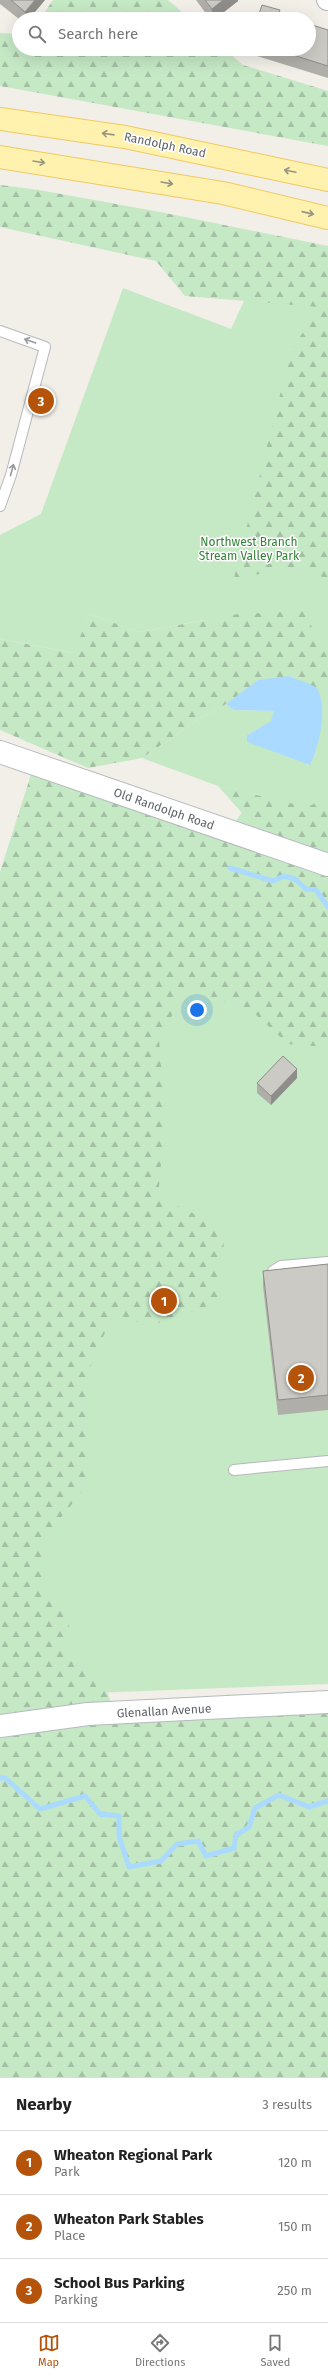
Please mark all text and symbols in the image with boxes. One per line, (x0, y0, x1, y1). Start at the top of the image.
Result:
search box (12, 12, 316, 56)
icon: search (26, 23, 48, 45)
text: Search here (58, 25, 138, 43)
street label: Randolph Road (123, 129, 207, 161)
one-way arrow (102, 130, 115, 138)
one-way arrow (32, 158, 45, 166)
one-way arrow (284, 167, 297, 175)
one-way arrow (160, 180, 173, 188)
one-way arrow (301, 210, 314, 218)
one-way arrow (23, 337, 36, 344)
pin: 3 (28, 386, 54, 416)
one-way arrow (9, 463, 17, 476)
park label: Northwest Branch Stream Valley Park (199, 535, 300, 563)
street label: Old Randolph Road (112, 785, 216, 833)
your location (187, 1000, 207, 1020)
pin: 1 (151, 1286, 177, 1316)
pin: 2 (288, 1363, 314, 1393)
street label: Glenallan Avenue (116, 1702, 212, 1720)
text: Nearby (16, 2094, 71, 2115)
text: 3 results (262, 2097, 312, 2112)
text: Wheaton Regional Park (54, 2146, 212, 2164)
text: 1 (26, 2155, 32, 2170)
text: 120 m (278, 2155, 312, 2170)
text: Park (54, 2164, 80, 2179)
text: Wheaton Park Stables (54, 2210, 204, 2228)
text: 2 (26, 2219, 32, 2234)
text: 150 m (278, 2219, 312, 2234)
text: Place (54, 2228, 85, 2243)
text: School Bus Parking (54, 2274, 184, 2292)
text: 3 (26, 2283, 32, 2298)
text: 250 m (277, 2283, 312, 2298)
text: Parking (54, 2292, 98, 2307)
tab: Map (38, 2332, 60, 2369)
tab: Directions (135, 2332, 185, 2369)
tab: Saved (261, 2332, 290, 2369)

